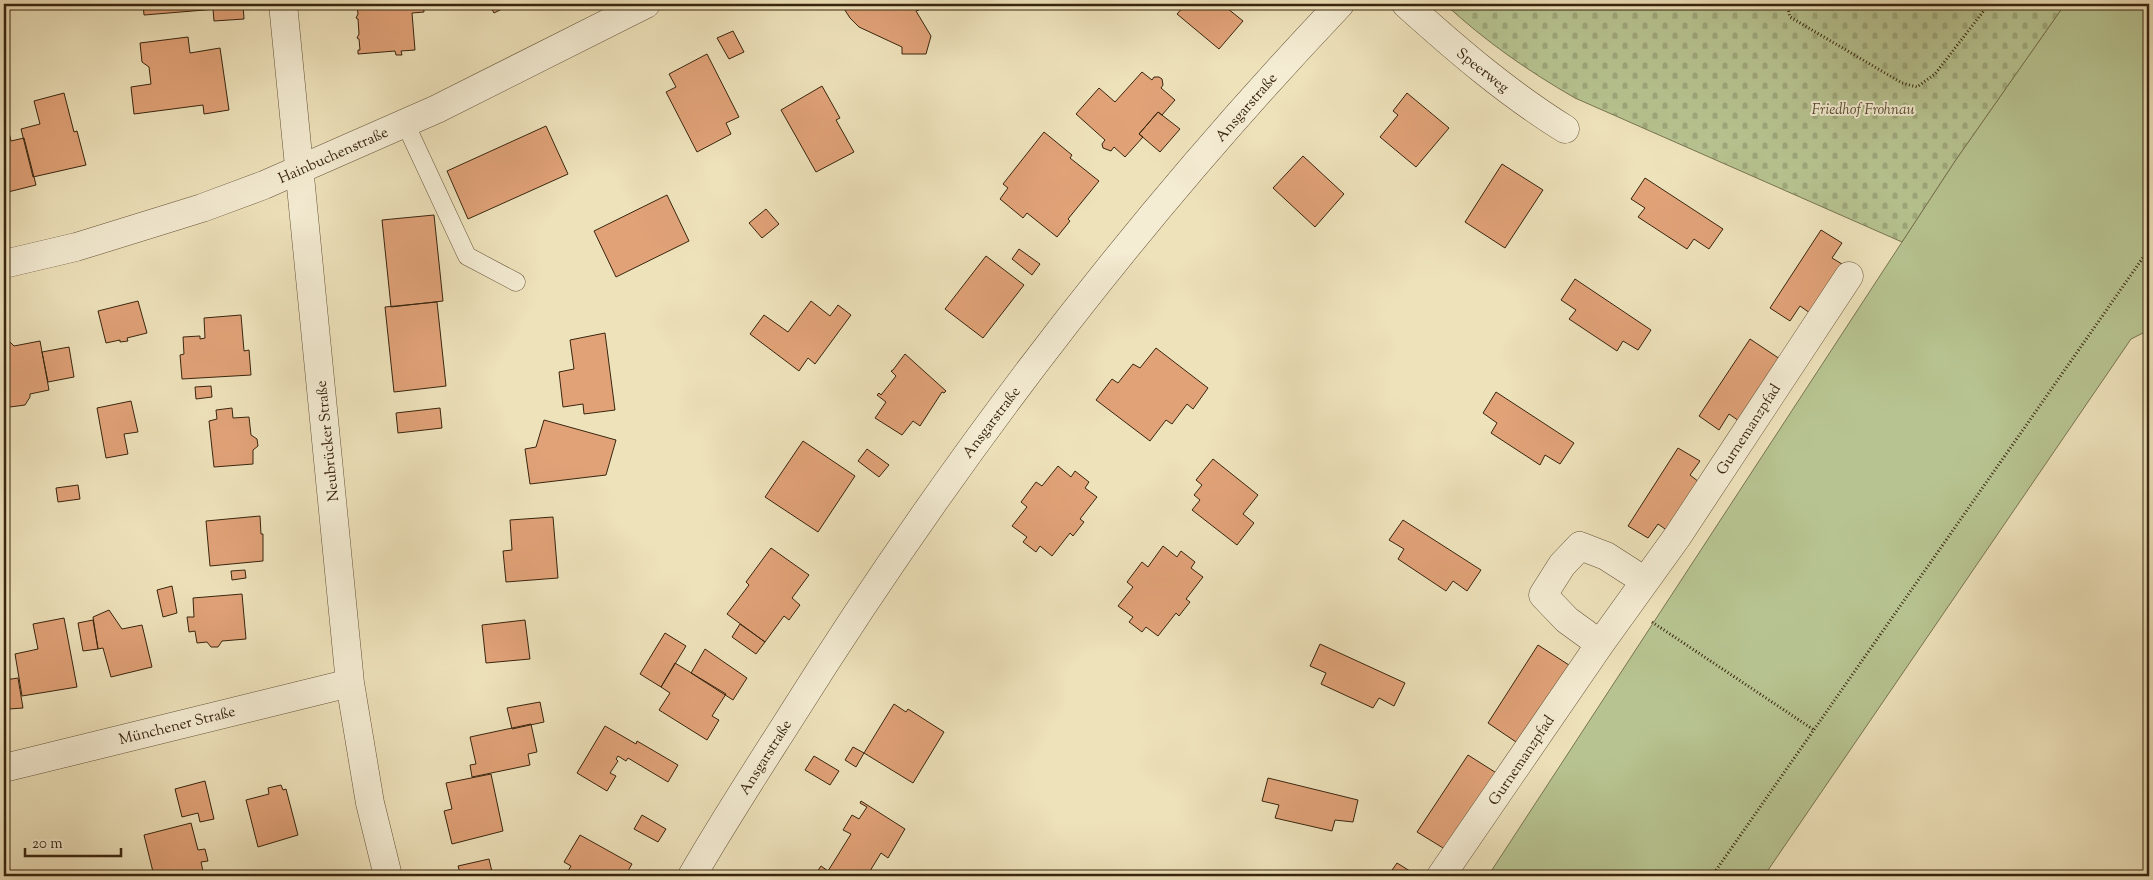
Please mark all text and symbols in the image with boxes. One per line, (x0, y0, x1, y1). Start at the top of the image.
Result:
street label: Speerweg (1451, 44, 1513, 99)
street label: Ansgarstraße (1211, 69, 1283, 147)
park label: Friedhof Frohnau (1811, 100, 1915, 121)
street label: Hainbuchenstraße (275, 123, 392, 190)
street label: Neubrücker Straße (312, 379, 345, 502)
street label: Gurnemanzpfad (1712, 380, 1787, 479)
street label: Ansgarstraße (958, 383, 1026, 463)
street label: Münchener Straße (117, 702, 238, 751)
street label: Gurnemanzpfad (1484, 711, 1561, 810)
street label: Ansgarstraße (735, 716, 798, 799)
scale bar (25, 825, 121, 857)
text: 20 m (32, 834, 63, 855)

